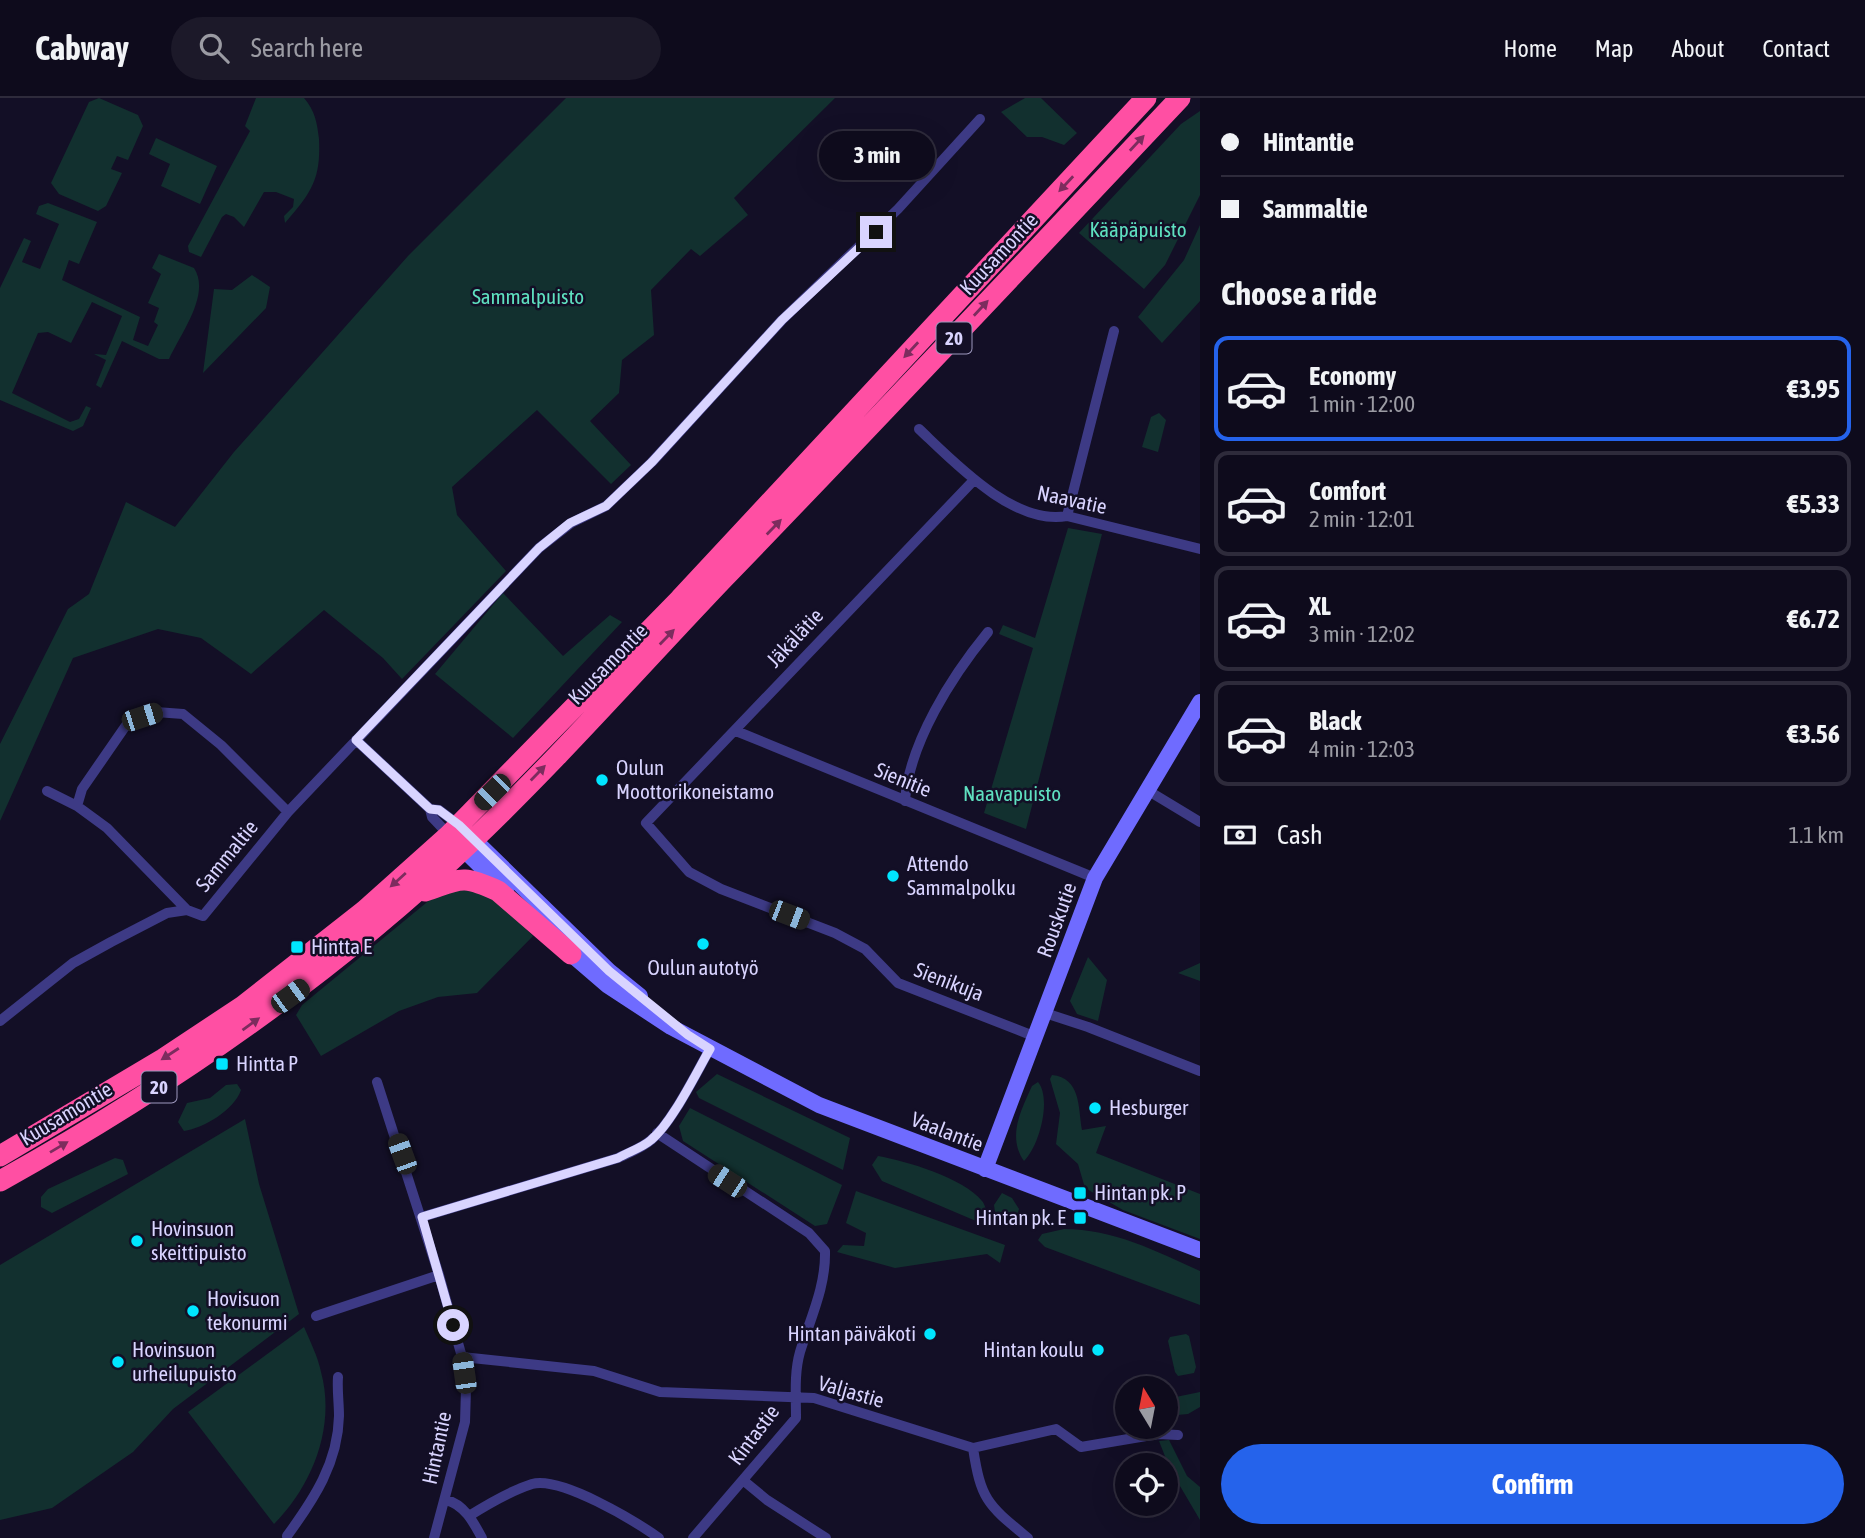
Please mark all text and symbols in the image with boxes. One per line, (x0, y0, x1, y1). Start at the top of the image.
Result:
search box (171, 17, 661, 80)
text: Cabway (35, 29, 129, 67)
icon: search (195, 29, 233, 67)
text: Search here (251, 33, 363, 63)
text: Home (1503, 35, 1557, 62)
text: Map (1595, 35, 1633, 62)
text: About (1671, 35, 1724, 62)
text: Contact (1762, 35, 1830, 62)
text: Hintantie (1263, 127, 1354, 157)
callout: 3 min (818, 130, 934, 180)
one-way arrow (1129, 135, 1145, 152)
text: 3 min (854, 142, 900, 168)
one-way arrow (1058, 175, 1074, 193)
text: Sammaltie (1263, 194, 1368, 224)
street label: Kuusamontie (954, 207, 1042, 299)
route end (860, 216, 892, 248)
park label: Kääpäpuisto (1089, 217, 1187, 241)
text: Choose a ride (1221, 275, 1377, 312)
park label: Sammalpuisto (472, 284, 584, 308)
one-way arrow (973, 299, 989, 317)
road number: 20 (936, 322, 972, 354)
one-way arrow (903, 341, 919, 359)
icon: car (1225, 357, 1288, 420)
text: Economy (1309, 361, 1396, 391)
text: €3.95 (1787, 374, 1840, 404)
text: 1 min · 12:00 (1309, 391, 1415, 417)
icon: car (1225, 472, 1288, 535)
text: Comfort (1309, 476, 1386, 506)
street label: Naavatie (1035, 480, 1109, 518)
text: €5.33 (1787, 489, 1840, 519)
text: 2 min · 12:01 (1309, 506, 1415, 532)
one-way arrow (766, 519, 782, 536)
icon: car (1225, 587, 1288, 650)
text: XL (1309, 591, 1331, 621)
street label: Jäkälätie (761, 603, 827, 672)
text: €6.72 (1787, 604, 1840, 634)
street label: Kuusamontie (563, 618, 652, 709)
text: 3 min · 12:02 (1309, 621, 1415, 647)
one-way arrow (659, 629, 676, 646)
car (119, 701, 166, 733)
icon: car (1225, 702, 1288, 765)
text: Black (1309, 706, 1361, 736)
text: €3.56 (1787, 719, 1840, 749)
text: 4 min · 12:03 (1309, 736, 1415, 762)
place label: Oulun Moottorikoneistamo (616, 755, 774, 803)
street label: Sienitie (872, 757, 935, 801)
one-way arrow (529, 764, 546, 781)
car (470, 770, 515, 814)
marker: Oulun Moottorikoneistamo (594, 772, 610, 788)
park label: Naavapuisto (963, 781, 1061, 805)
street label: Sammaltie (190, 815, 262, 896)
icon: cash (1221, 816, 1259, 854)
text: Cash (1277, 820, 1323, 850)
text: 1.1 km (1788, 822, 1844, 848)
place label: Attendo Sammalpolku (907, 851, 1016, 899)
marker: Attendo Sammalpolku (885, 868, 901, 884)
one-way arrow (390, 872, 407, 888)
street label: Rouskutie (1031, 879, 1081, 960)
car (766, 898, 813, 932)
place label: Hintta E (311, 934, 372, 958)
marker: Oulun autotyö (695, 936, 711, 952)
marker: Hintta E (289, 939, 305, 955)
place label: Oulun autotyö (647, 955, 759, 979)
street label: Sienikuja (911, 957, 987, 1005)
car (267, 975, 314, 1017)
one-way arrow (242, 1017, 260, 1031)
one-way arrow (161, 1047, 180, 1060)
place label: Hintta P (236, 1051, 298, 1075)
marker: Hintta P (214, 1056, 230, 1072)
road number: 20 (142, 1071, 176, 1102)
street label: Kuusamontie (15, 1076, 116, 1150)
place label: Hesburger (1109, 1095, 1189, 1119)
marker: Hesburger (1087, 1100, 1103, 1116)
street label: Vaalantie (908, 1106, 987, 1156)
car (385, 1131, 420, 1177)
one-way arrow (50, 1141, 69, 1153)
car (704, 1161, 751, 1201)
place label: Hintan pk. P (1094, 1180, 1186, 1204)
marker: Hintan pk. P (1072, 1185, 1088, 1201)
place label: Hintan pk. E (975, 1205, 1066, 1229)
marker: Hintan pk. E (1072, 1210, 1088, 1226)
place label: Hovinsuon skeittipuisto (151, 1216, 247, 1264)
marker: Hovinsuon skeittipuisto (129, 1233, 145, 1249)
place label: Hovisuon tekonurmi (207, 1286, 288, 1334)
marker: Hovisuon tekonurmi (185, 1303, 201, 1319)
route start (437, 1309, 469, 1341)
place label: Hintan päiväkoti (788, 1321, 916, 1345)
marker: Hintan päiväkoti (922, 1326, 938, 1342)
place label: Hovinsuon urheilupuisto (132, 1337, 237, 1385)
place label: Hintan koulu (983, 1337, 1084, 1361)
marker: Hintan koulu (1090, 1342, 1106, 1358)
car (451, 1351, 478, 1395)
marker: Hovinsuon urheilupuisto (110, 1354, 126, 1370)
street label: Valjastie (816, 1370, 887, 1412)
north arrow (1115, 1376, 1178, 1438)
map controls (1115, 1376, 1178, 1516)
street label: Kintastie (723, 1400, 784, 1469)
street label: Hintantie (417, 1409, 455, 1486)
button: Confirm (1221, 1444, 1844, 1524)
button: locate (1115, 1453, 1178, 1516)

